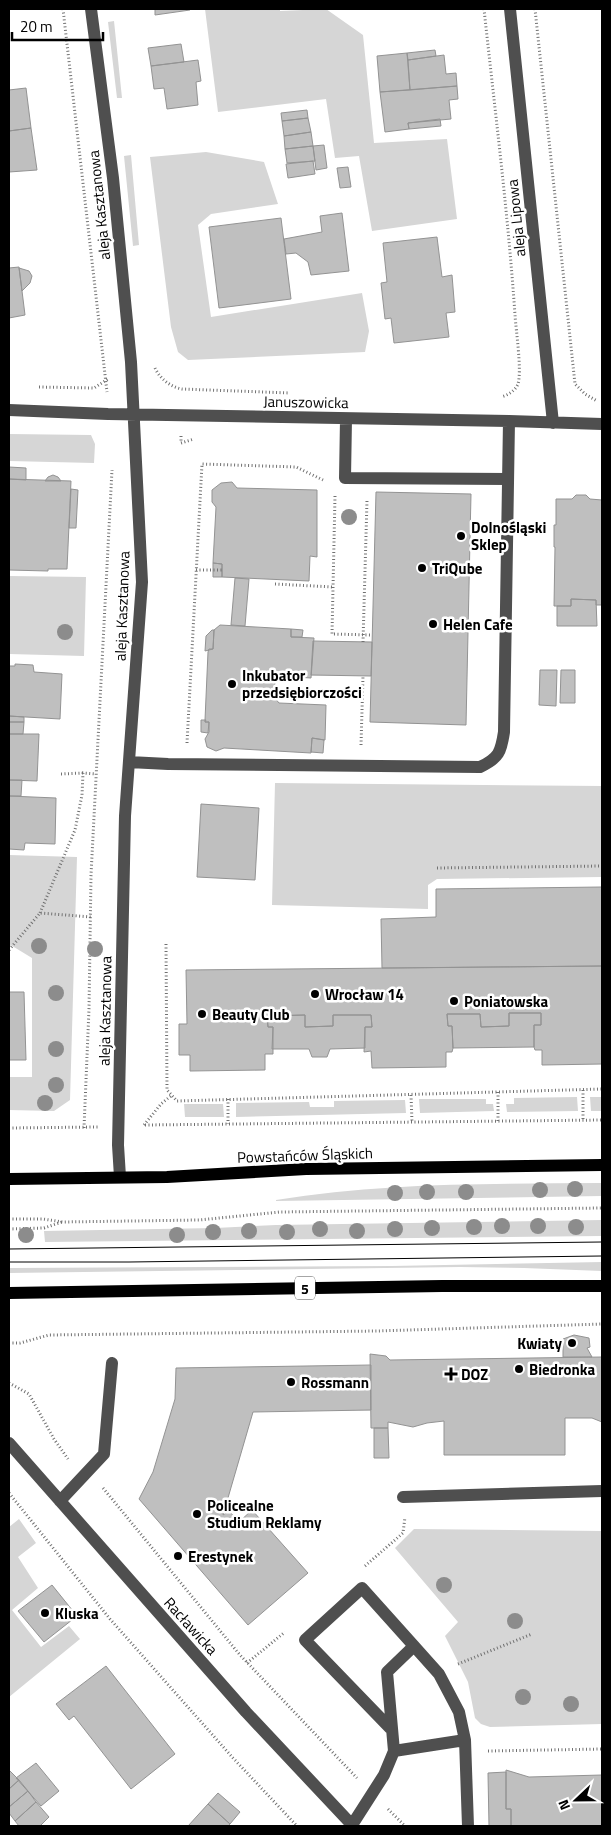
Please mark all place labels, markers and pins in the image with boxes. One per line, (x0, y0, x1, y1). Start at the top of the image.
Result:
place label: Dolnośląski Sklep (471, 516, 546, 556)
marker: Dolnośląski Sklep (455, 530, 467, 542)
place label: TriQube (432, 557, 483, 580)
marker: TriQube (416, 562, 428, 574)
place label: Helen Cafe (443, 613, 513, 636)
marker: Helen Cafe (427, 618, 439, 630)
place label: Inkubator przedsiębiorczości (242, 664, 362, 704)
marker: Inkubator przedsiębiorczości (226, 678, 238, 690)
place label: Wrocław 14 (325, 983, 404, 1006)
marker: Wrocław 14 (309, 988, 321, 1000)
place label: Poniatowska (464, 990, 548, 1013)
marker: Poniatowska (448, 995, 460, 1007)
place label: Beauty Club (212, 1003, 290, 1026)
marker: Beauty Club (196, 1008, 208, 1020)
place label: Kwiaty (517, 1332, 562, 1355)
marker: Kwiaty (566, 1337, 578, 1349)
place label: Biedronka (529, 1358, 595, 1381)
place label: DOZ (461, 1363, 488, 1386)
marker: Biedronka (513, 1363, 525, 1375)
marker: DOZ (445, 1368, 457, 1380)
place label: Rossmann (301, 1371, 369, 1394)
marker: Rossmann (285, 1376, 297, 1388)
place label: Policealne Studium Reklamy (207, 1494, 322, 1534)
marker: Policealne Studium Reklamy (191, 1508, 203, 1520)
place label: Erestynek (188, 1545, 254, 1568)
marker: Erestynek (172, 1550, 184, 1562)
place label: Kluska (55, 1602, 99, 1625)
marker: Kluska (39, 1607, 51, 1619)

